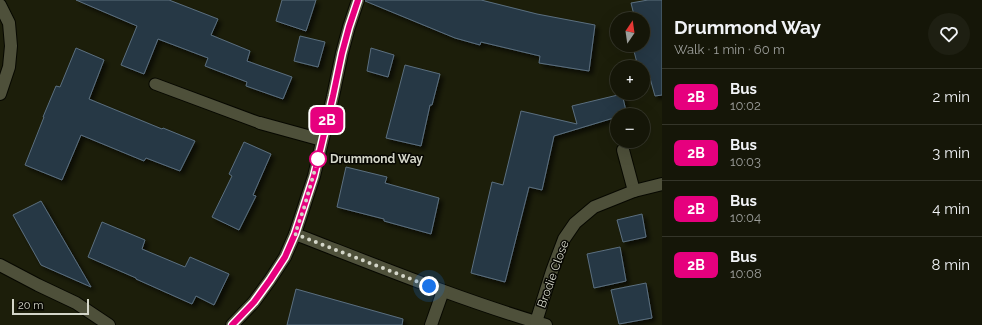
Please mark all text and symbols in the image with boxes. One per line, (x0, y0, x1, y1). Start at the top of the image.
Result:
north arrow (610, 12, 650, 52)
map controls (610, 12, 650, 148)
button: heart (928, 13, 970, 55)
text: Drummond Way (674, 16, 821, 38)
text: Walk · 1 min · 60 m (674, 42, 785, 57)
button: + (610, 60, 650, 100)
text: Bus (730, 80, 757, 98)
text: 2 min (933, 88, 970, 106)
text: 2B (687, 89, 705, 105)
text: 10:02 (730, 98, 761, 113)
line badge: 2B (309, 107, 345, 133)
button: − (610, 108, 650, 148)
text: 2B (318, 112, 336, 128)
text: Bus (730, 136, 757, 154)
text: 3 min (932, 144, 970, 162)
text: 2B (687, 145, 705, 161)
marker: Drummond Way (309, 150, 327, 168)
place label: Drummond Way (330, 152, 423, 166)
text: 10:03 (730, 154, 761, 169)
text: Bus (730, 192, 757, 210)
text: 4 min (932, 200, 970, 218)
text: 2B (687, 201, 705, 217)
text: 10:04 (730, 210, 761, 225)
street label: Brodie Close (534, 238, 572, 310)
text: Bus (730, 248, 757, 266)
text: 8 min (931, 256, 970, 274)
text: 2B (687, 257, 705, 273)
text: 10:08 (730, 266, 762, 281)
your location (419, 276, 439, 296)
scale bar (12, 297, 89, 316)
text: 20 m (18, 299, 43, 312)

